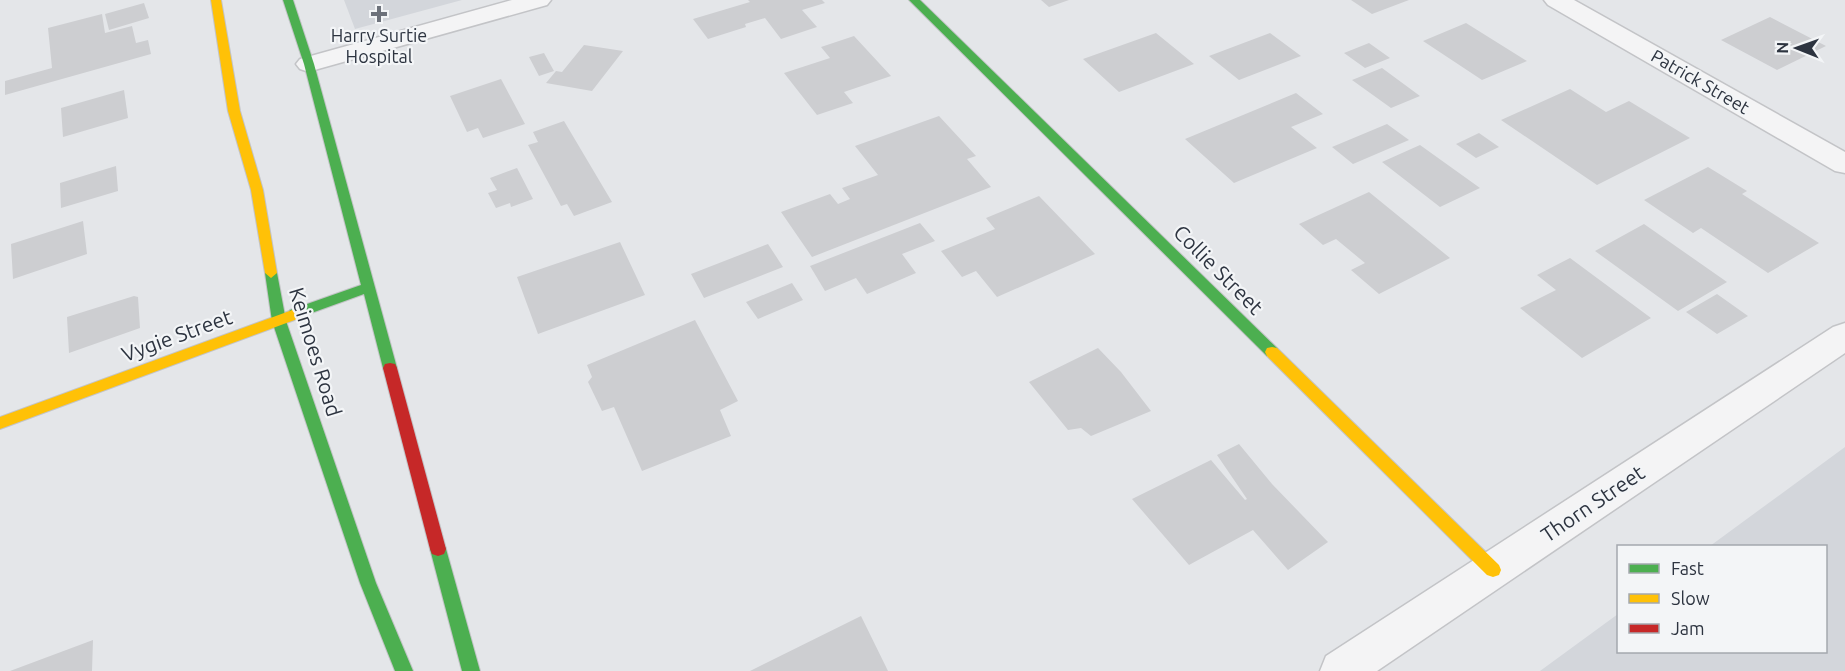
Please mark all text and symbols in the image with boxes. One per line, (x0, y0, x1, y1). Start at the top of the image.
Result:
marker: Harry Surtie Hospital (370, 5, 388, 23)
north arrow (1767, 18, 1827, 78)
place label: Harry Surtie Hospital (331, 25, 427, 66)
text: N (1773, 42, 1791, 54)
street label: Patrick Street (1648, 45, 1753, 117)
street label: Collie Street (1169, 220, 1268, 319)
street label: Keimoes Road (285, 284, 347, 419)
street label: Vygie Street (118, 304, 235, 366)
street label: Thorn Street (1536, 460, 1649, 546)
legend (1617, 545, 1827, 653)
text: Fast (1671, 558, 1704, 578)
text: Slow (1671, 588, 1710, 608)
text: Jam (1671, 618, 1705, 638)

